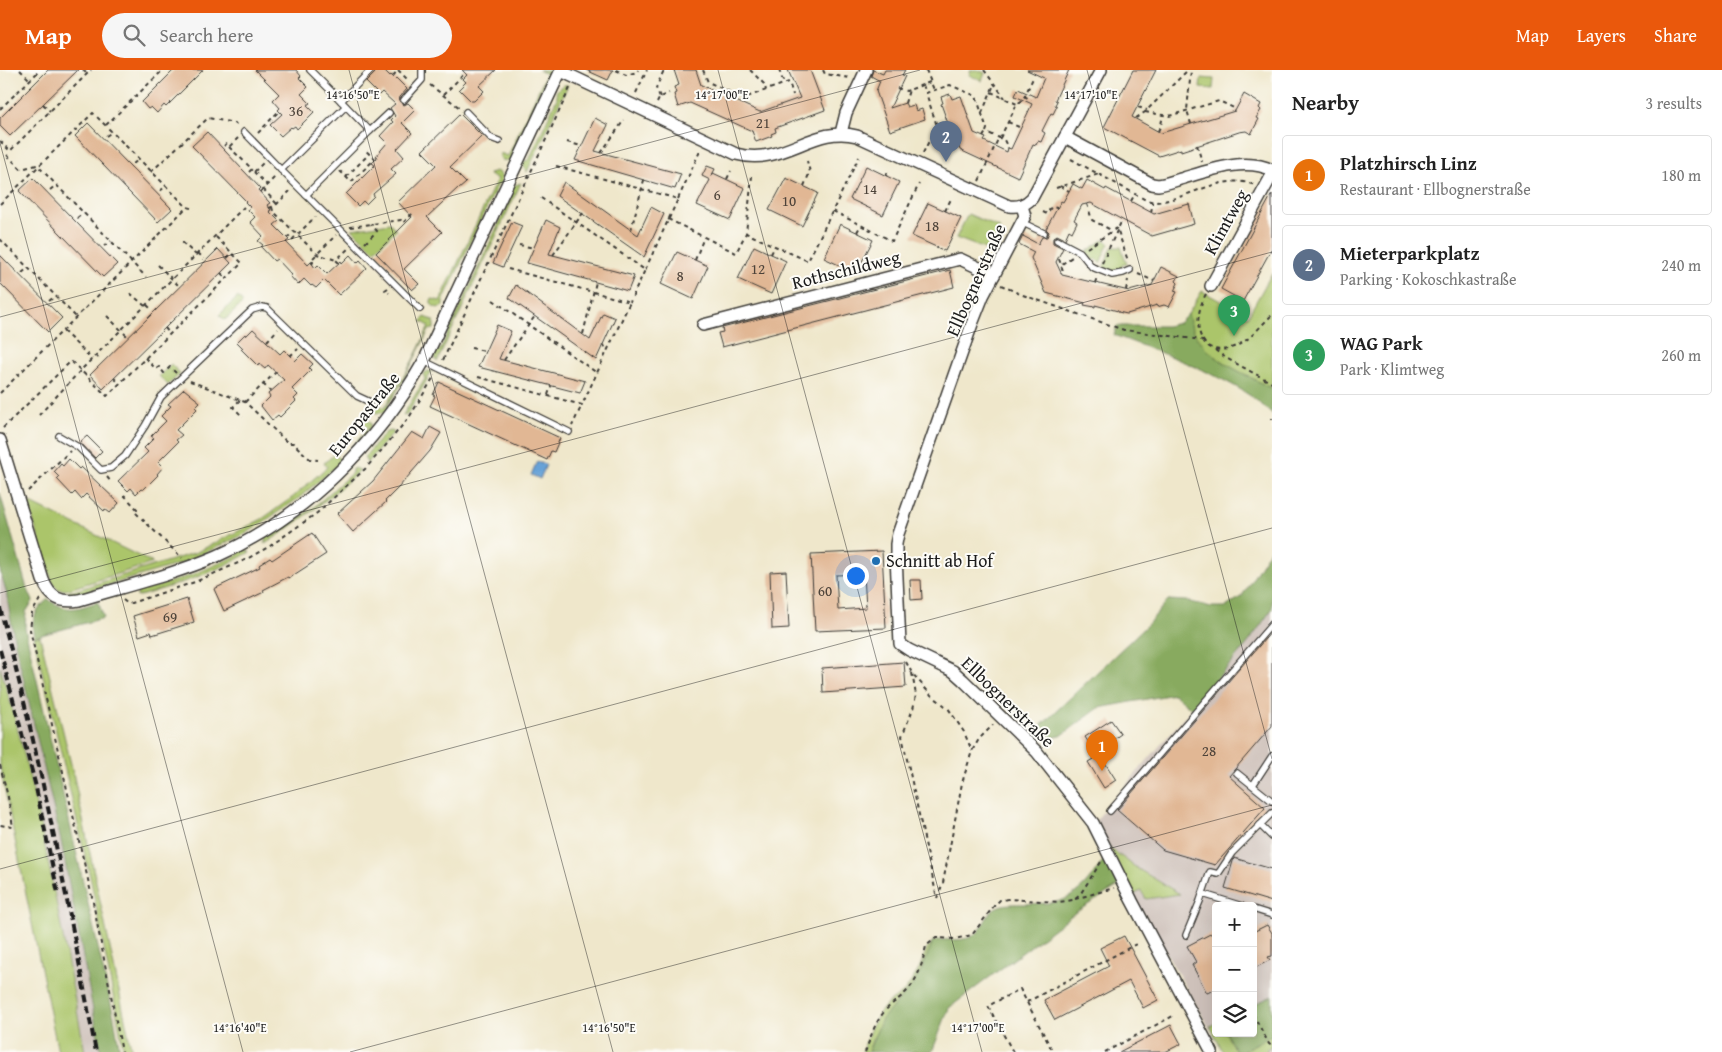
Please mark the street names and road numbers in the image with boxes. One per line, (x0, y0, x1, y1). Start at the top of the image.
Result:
street label: Klimtweg (1196, 184, 1255, 260)
street label: Ellbognerstraße (939, 219, 1012, 341)
street label: Rothschildweg (789, 243, 903, 296)
street label: Europastraße (321, 366, 406, 462)
street label: Ellbognerstraße (955, 650, 1061, 753)

